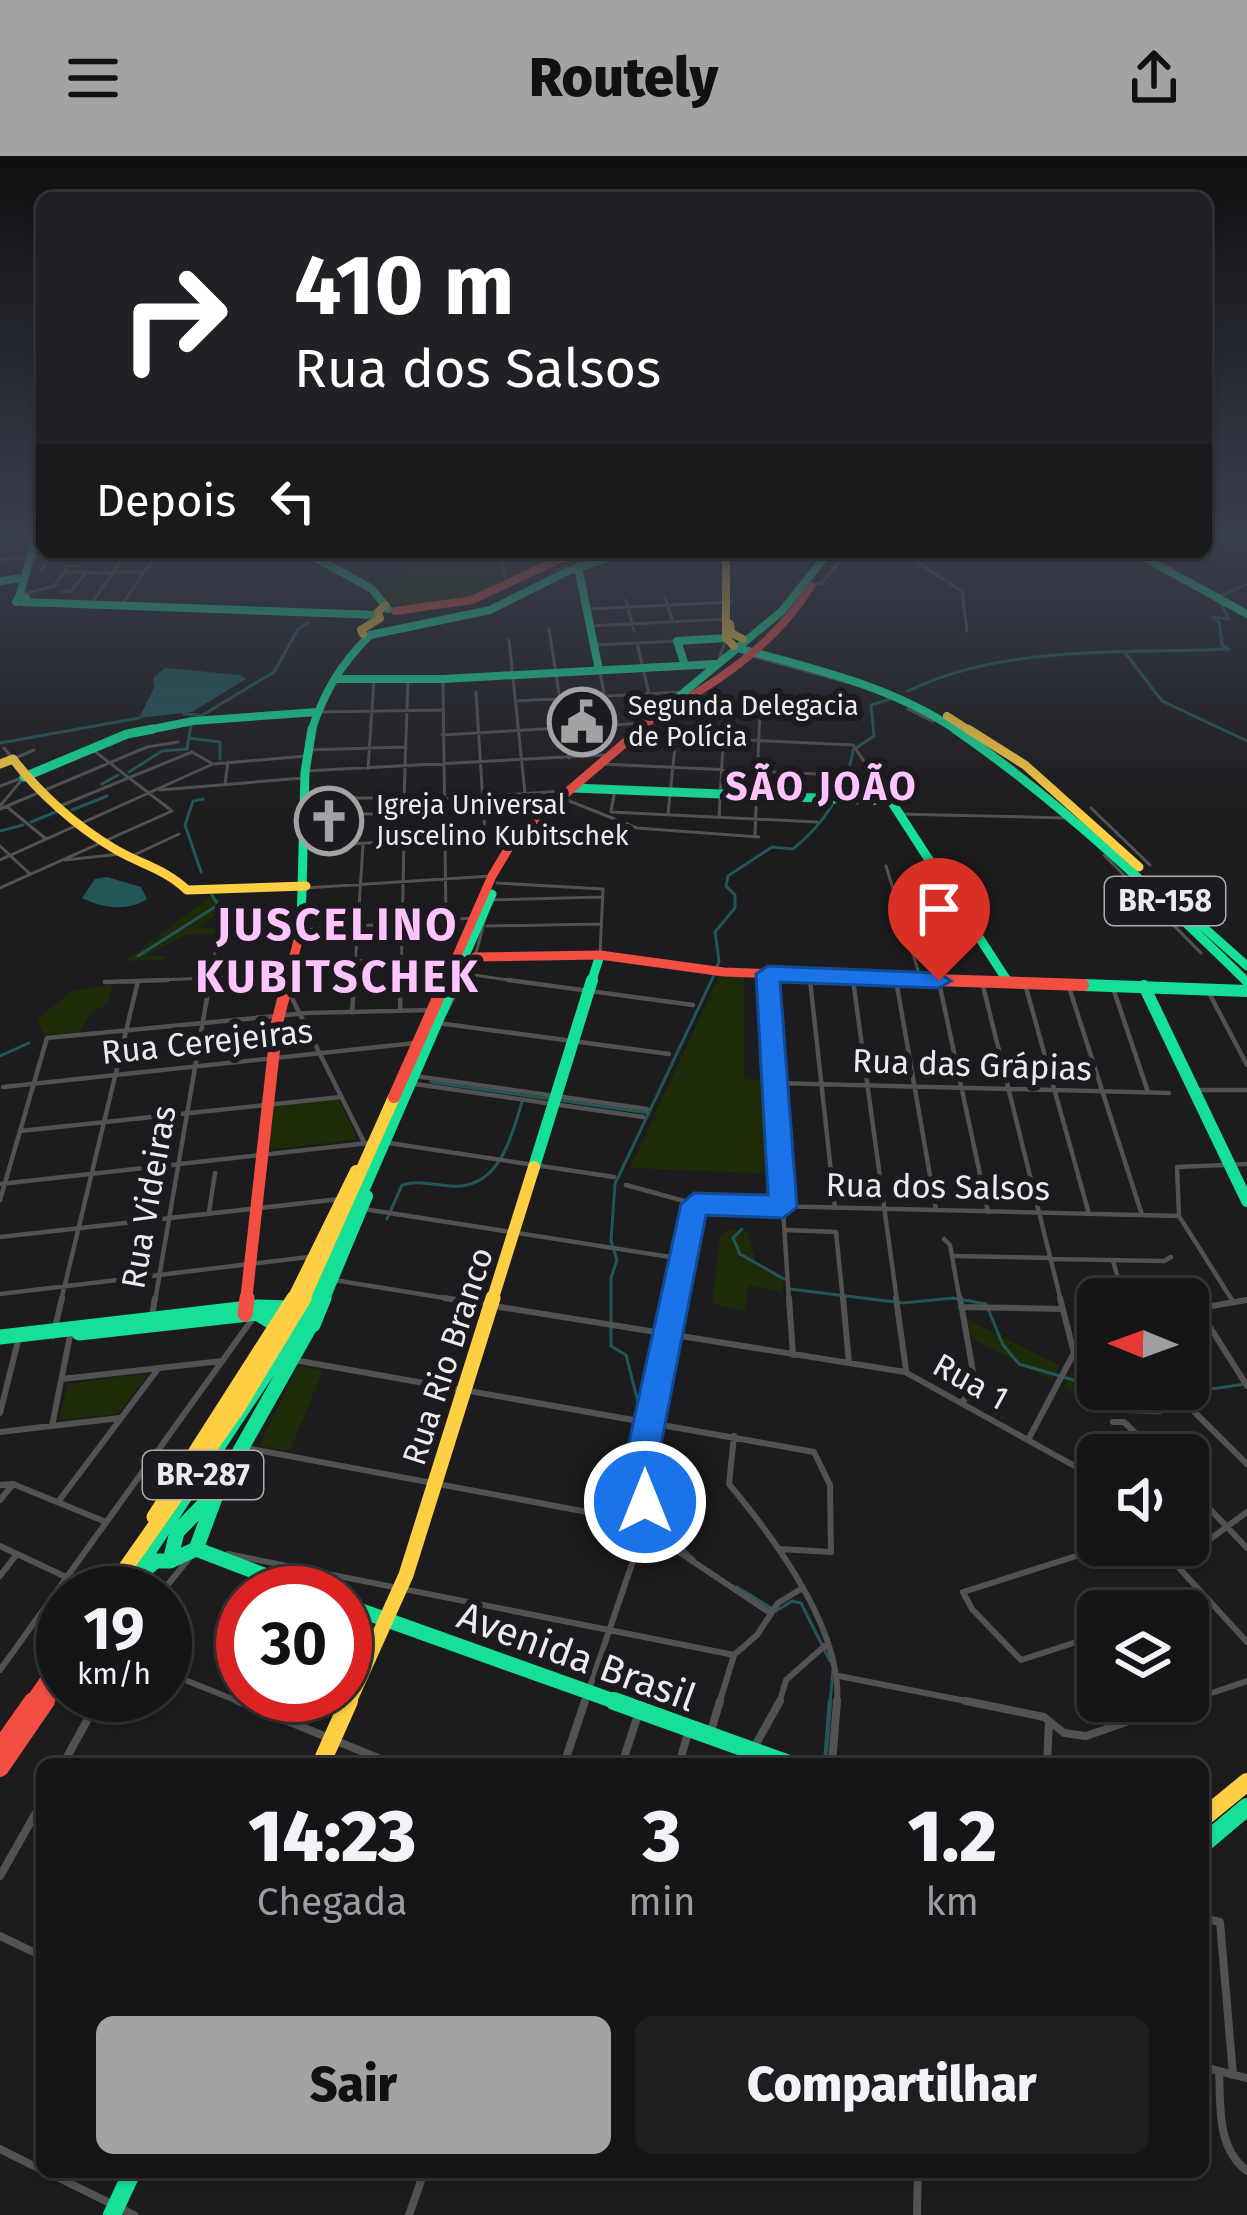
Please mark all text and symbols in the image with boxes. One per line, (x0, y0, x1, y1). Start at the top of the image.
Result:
icon: menu (60, 45, 126, 111)
icon: share (1121, 45, 1187, 111)
text: Routely (529, 46, 718, 110)
text: 410 m (294, 235, 514, 336)
icon: right (96, 240, 252, 396)
text: Rua dos Salsos (294, 337, 661, 401)
icon: left (260, 468, 326, 534)
text: Depois (96, 474, 236, 528)
public building icon: Segunda Delegacia de Polícia (547, 687, 617, 757)
place label: Segunda Delegacia de Polícia (628, 690, 859, 753)
district label: SÃO JOÃO (725, 763, 919, 810)
church icon: Igreja Universal Juscelino Kubitschek (294, 786, 364, 856)
place label: Igreja Universal Juscelino Kubitschek (376, 789, 629, 852)
pin (888, 858, 990, 981)
icon: arrive (906, 876, 972, 942)
road number: BR-158 (1105, 877, 1225, 925)
district label: JUSCELINO KUBITSCHEK (195, 898, 481, 1004)
street label: Rua Cerejeiras (99, 1011, 315, 1073)
street label: Rua das Grápias (851, 1041, 1092, 1089)
street label: Rua Videiras (113, 1103, 185, 1292)
street label: Rua dos Salsos (825, 1165, 1051, 1209)
street label: Rua Rio Branco (394, 1242, 502, 1470)
north arrow (1077, 1278, 1209, 1410)
map controls (1077, 1278, 1209, 1722)
street label: Rua 1 (926, 1345, 1015, 1419)
button: sound (1077, 1434, 1209, 1566)
position arrow (582, 1439, 708, 1565)
road number: BR-287 (143, 1451, 263, 1499)
speed limit sign: 30 (216, 1566, 372, 1722)
button: layers (1077, 1590, 1209, 1722)
text: 19 (83, 1593, 145, 1665)
street label: Avenida Brasil (451, 1593, 702, 1721)
text: km/h (77, 1656, 151, 1692)
text: 14:23 (248, 1794, 416, 1880)
text: 3 (643, 1794, 681, 1880)
text: 1.2 (908, 1794, 997, 1880)
text: Chegada (257, 1879, 408, 1925)
text: min (628, 1879, 696, 1925)
text: km (926, 1879, 979, 1925)
button: Sair (96, 2016, 611, 2154)
button: Compartilhar (635, 2016, 1149, 2154)

